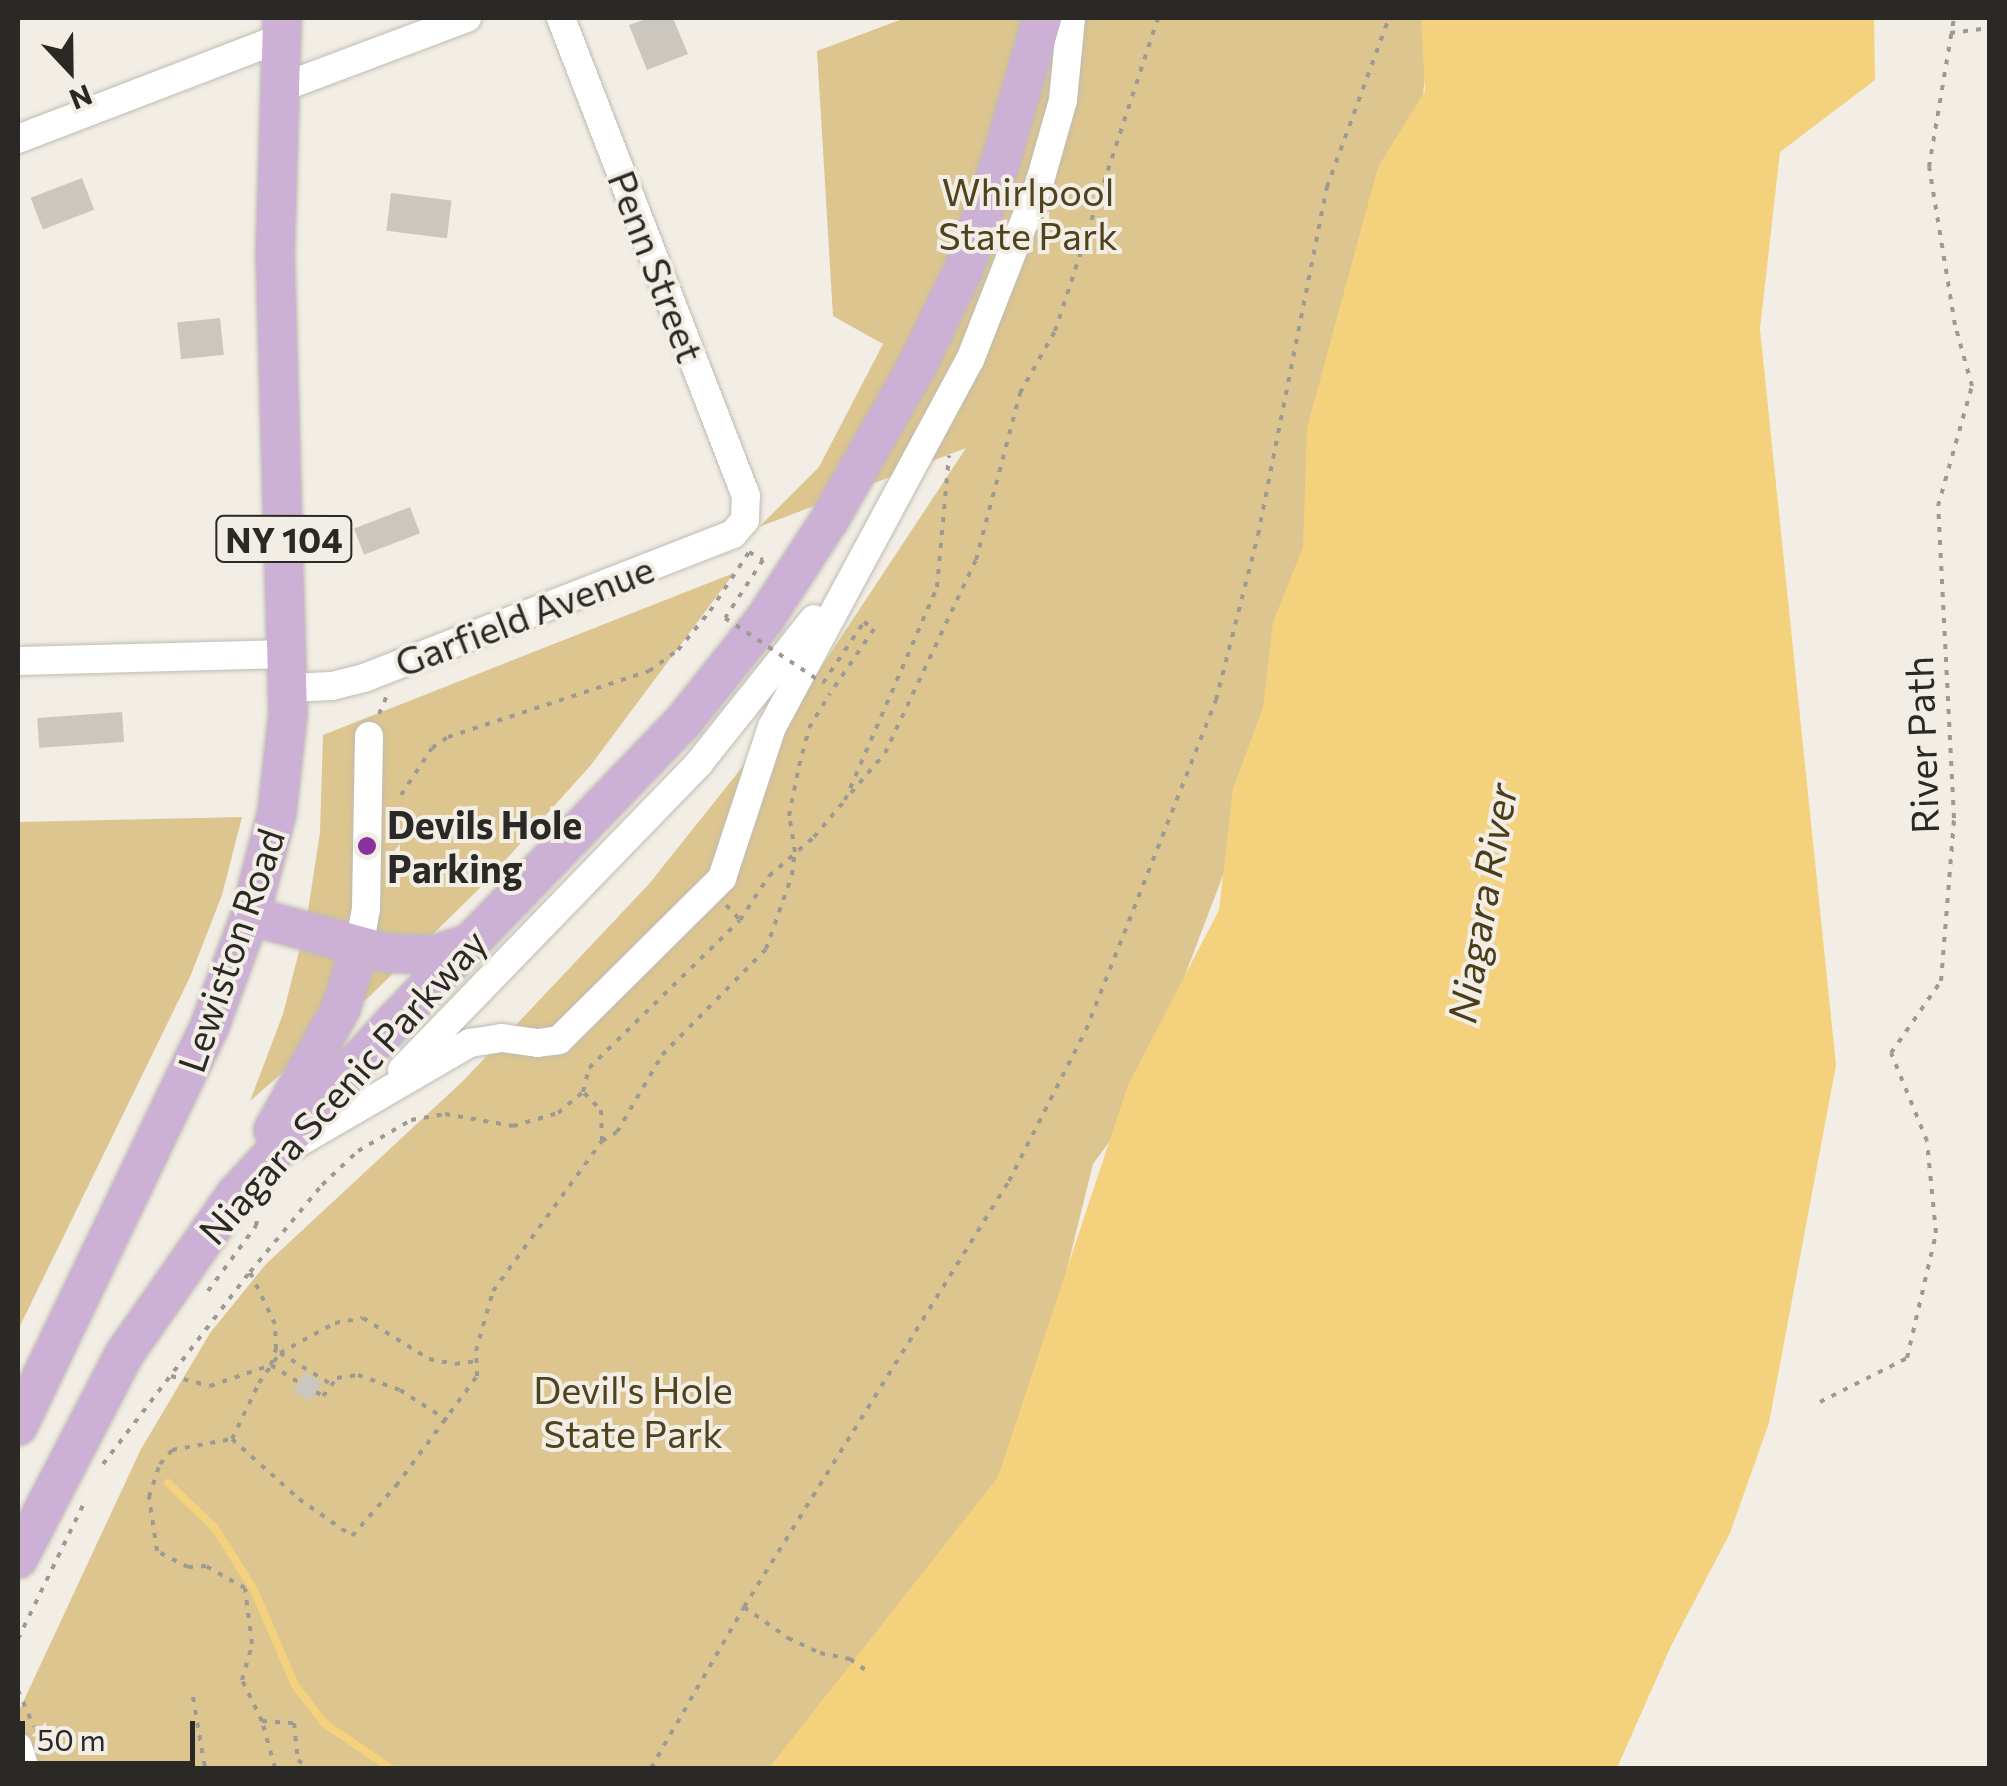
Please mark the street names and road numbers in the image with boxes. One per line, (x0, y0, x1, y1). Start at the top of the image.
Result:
street label: Penn Street (600, 164, 714, 368)
road number: NY 104 (214, 509, 354, 569)
street label: Garfield Avenue (388, 545, 660, 685)
street label: River Path (1895, 655, 1947, 835)
street label: Lewiston Road (167, 822, 293, 1078)
street label: Niagara Scenic Parkway (189, 919, 495, 1253)

